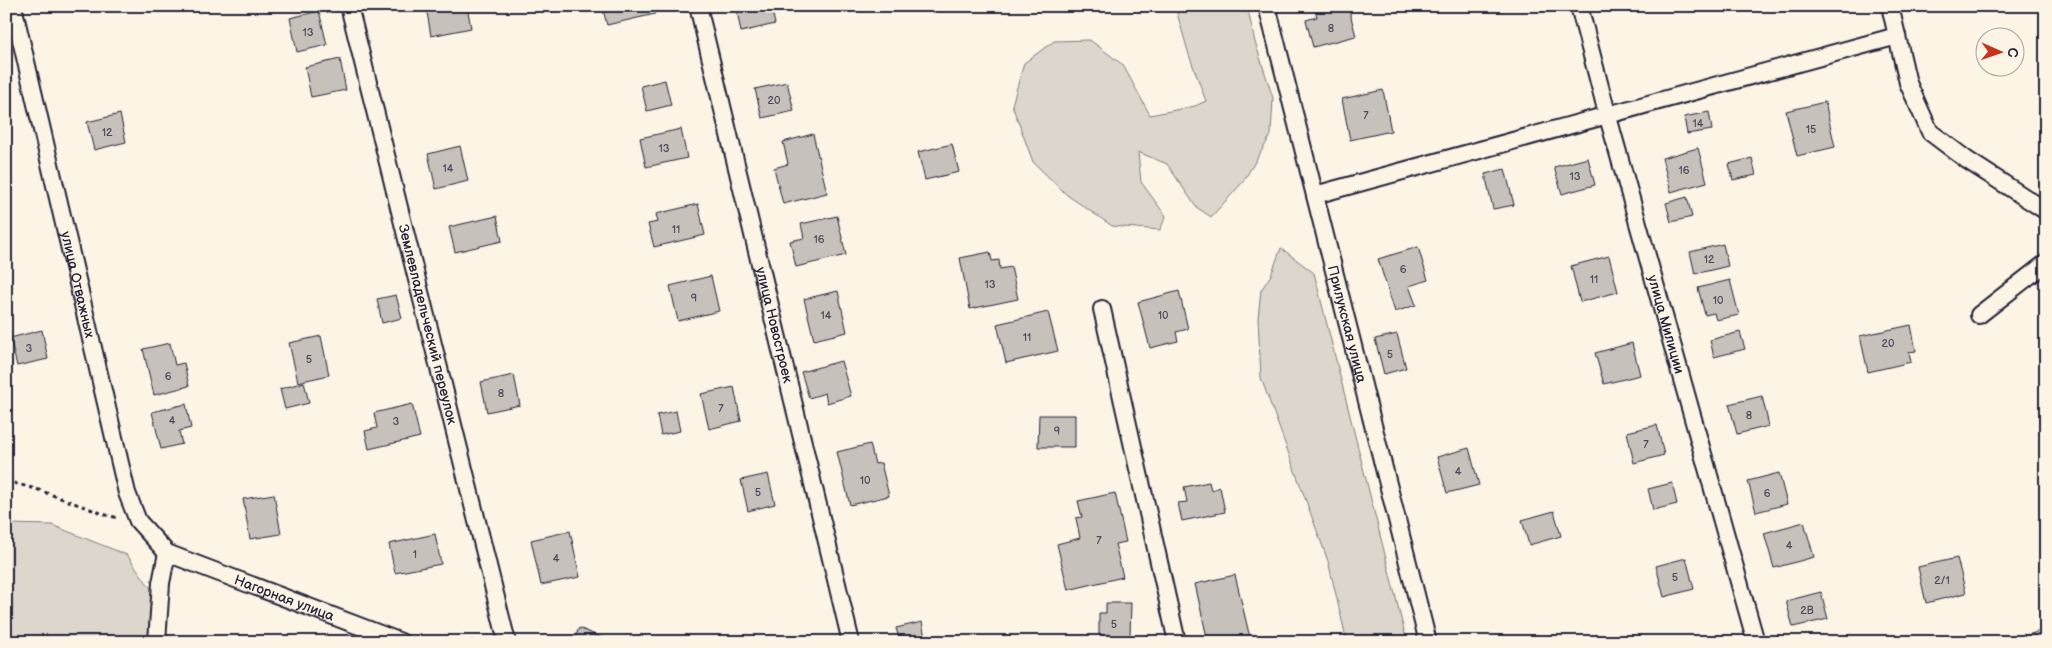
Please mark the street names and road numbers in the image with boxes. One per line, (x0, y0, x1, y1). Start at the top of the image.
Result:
street label: Землевладельческий переулок (395, 222, 461, 427)
street label: улица Отважных (58, 230, 99, 340)
street label: Прилукская улица (1324, 263, 1371, 385)
street label: улица Новостроек (753, 265, 797, 385)
street label: улица Милиции (1644, 273, 1688, 375)
street label: Нагорная улица (232, 571, 337, 625)

